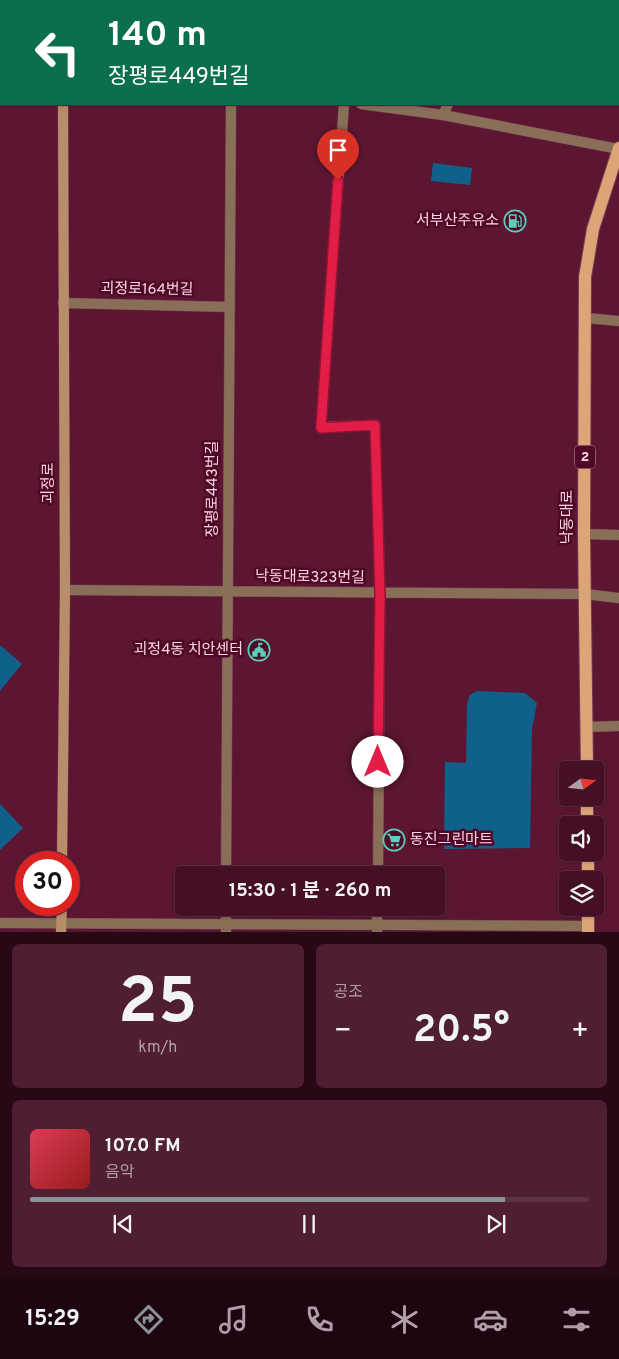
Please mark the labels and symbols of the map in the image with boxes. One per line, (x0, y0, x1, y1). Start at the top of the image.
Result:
pin (317, 129, 359, 180)
fuel station icon: 서부산주유소 (503, 209, 527, 233)
place label: 서부산주유소 (416, 212, 499, 231)
street label: 괴정로164번길 (100, 280, 194, 300)
street label: 장평로443번길 (204, 441, 223, 537)
road number: 2 (575, 446, 595, 468)
street label: 괴정로 (40, 462, 59, 504)
street label: 낙동대로 (559, 489, 578, 545)
street label: 낙동대로323번길 (255, 568, 365, 588)
public building icon: 괴정4동 치안센터 (247, 638, 271, 662)
place label: 괴정4동 치안센터 (134, 641, 243, 660)
position arrow (351, 735, 403, 787)
north arrow (559, 761, 604, 806)
supermarket icon: 동진그린마트 (382, 828, 406, 852)
place label: 동진그린마트 (410, 831, 493, 850)
speed limit sign: 30 (15, 851, 80, 916)

